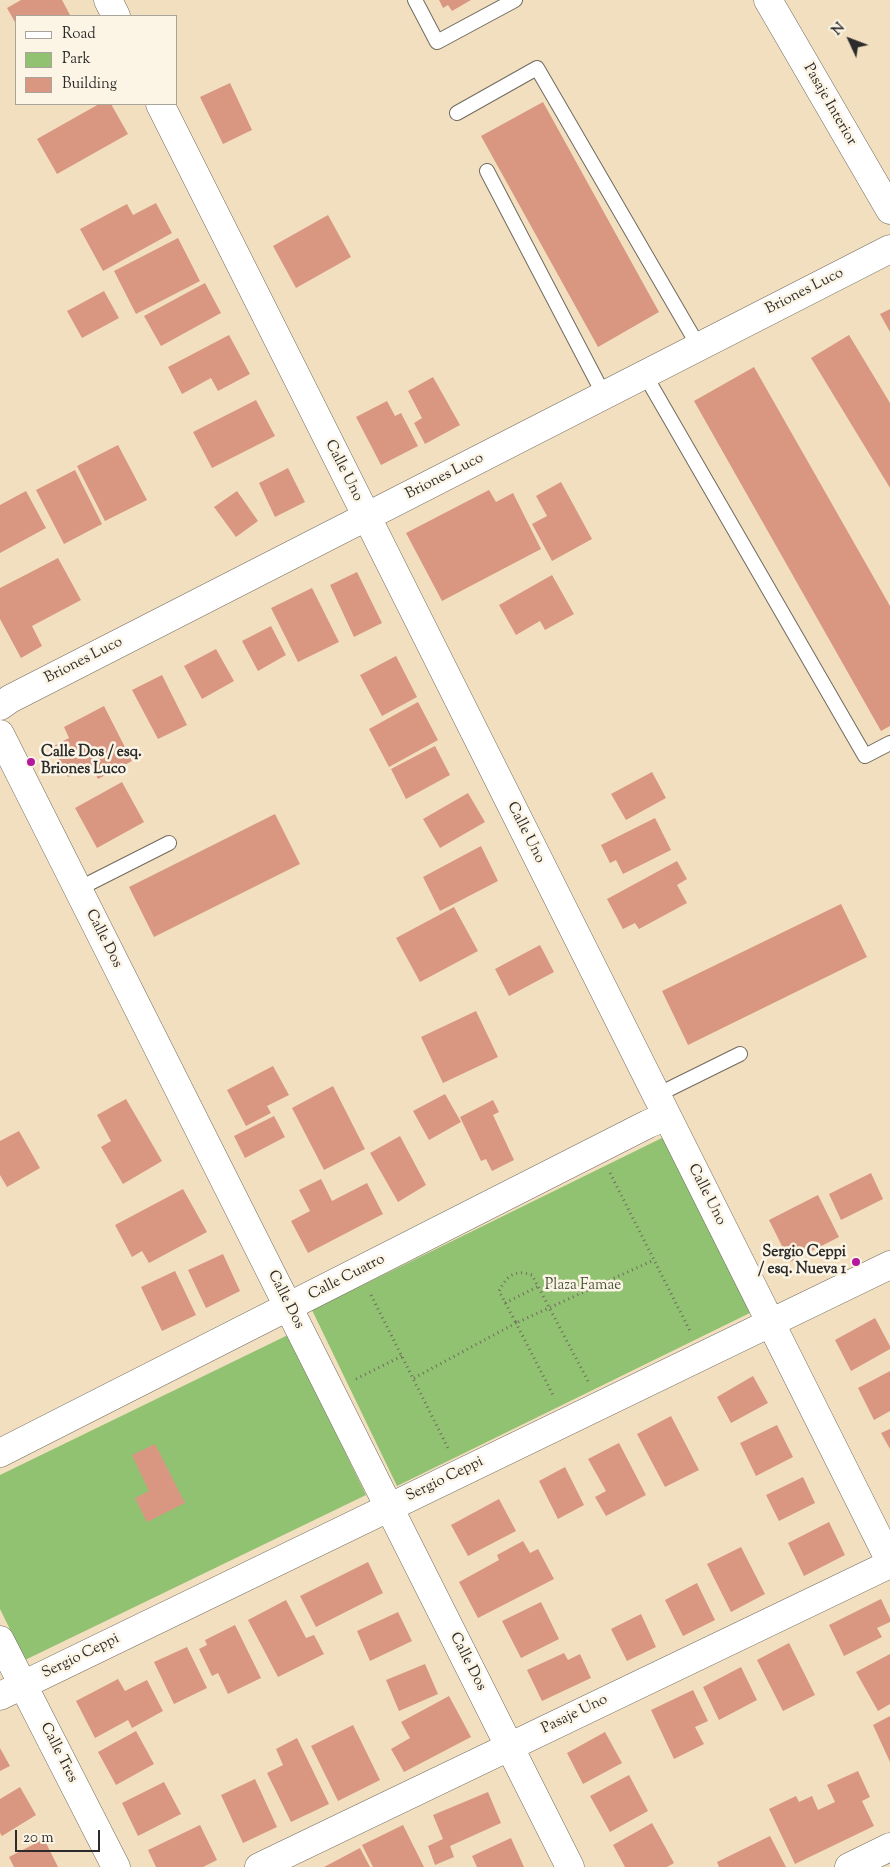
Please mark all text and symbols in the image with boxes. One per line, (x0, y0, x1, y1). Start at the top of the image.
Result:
legend (15, 15, 178, 105)
north arrow (825, 15, 875, 65)
text: N (828, 19, 850, 41)
text: Road (62, 24, 96, 45)
text: Park (62, 49, 91, 70)
street label: Pasaje Interior (798, 61, 860, 149)
text: Building (62, 74, 117, 95)
street label: Briones Luco (763, 265, 847, 319)
street label: Calle Uno (320, 437, 366, 505)
street label: Briones Luco (403, 450, 487, 504)
street label: Briones Luco (42, 634, 126, 688)
place label: Calle Dos / esq. Briones Luco (41, 744, 142, 779)
marker: Calle Dos / esq. Briones Luco (25, 756, 37, 768)
street label: Calle Uno (502, 799, 548, 867)
street label: Calle Dos (81, 907, 125, 971)
street label: Calle Uno (683, 1161, 729, 1229)
place label: Sergio Ceppi / esq. Nueva 1 (758, 1244, 846, 1279)
street label: Calle Cuatro (306, 1251, 388, 1305)
marker: Sergio Ceppi / esq. Nueva 1 (850, 1256, 862, 1268)
street label: Calle Dos (263, 1268, 307, 1332)
park label: Plaza Famae (545, 1277, 621, 1295)
street label: Sergio Ceppi (403, 1454, 487, 1506)
street label: Calle Dos (445, 1630, 489, 1694)
street label: Sergio Ceppi (39, 1631, 123, 1683)
street label: Pasaje Uno (539, 1691, 611, 1739)
street label: Calle Tres (35, 1720, 81, 1786)
scale bar (18, 1820, 102, 1852)
text: 20 m (23, 1828, 54, 1849)

